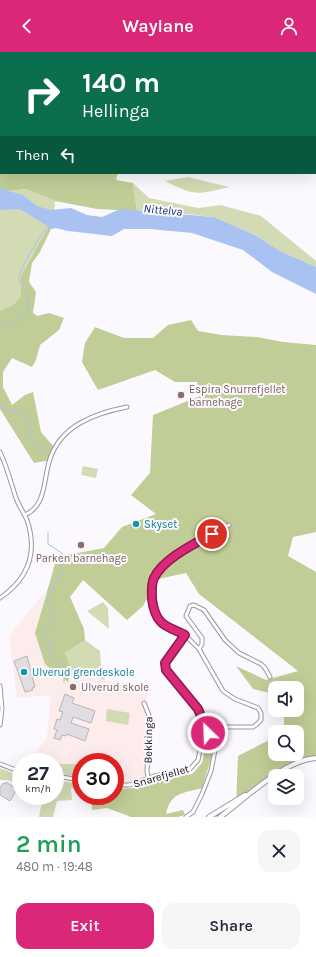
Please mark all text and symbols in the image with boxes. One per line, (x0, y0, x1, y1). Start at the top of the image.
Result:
icon: back (16, 15, 38, 37)
text: Waylane (122, 15, 194, 37)
icon: person (278, 15, 300, 37)
text: 140 m (82, 66, 160, 99)
icon: right (16, 68, 68, 120)
text: Hellinga (82, 100, 150, 122)
icon: left (57, 144, 79, 166)
text: Then (16, 146, 49, 164)
water label: Nittelva (143, 201, 183, 219)
place label: Espira Snurrefjellet barnehage (189, 383, 286, 409)
marker: Espira Snurrefjellet barnehage (176, 390, 186, 400)
pin (195, 517, 229, 551)
place label: Skyset (144, 518, 177, 531)
marker: Skyset (131, 519, 141, 529)
icon: arrive (201, 523, 223, 545)
marker: Parken barnehage (76, 540, 86, 550)
place label: Parken barnehage (36, 552, 127, 565)
place label: Ulverud grendeskole (32, 666, 135, 679)
marker: Ulverud grendeskole (19, 667, 29, 677)
place label: Ulverud skole (81, 681, 149, 694)
map controls (268, 681, 304, 805)
button: sound (268, 681, 304, 717)
marker: Ulverud skole (68, 682, 78, 692)
position arrow (187, 712, 229, 754)
street label: Bekkinga (142, 716, 155, 764)
button: search (268, 725, 304, 761)
speed limit sign: 30 (72, 753, 124, 805)
text: 27 (27, 762, 49, 785)
street label: Snarefjellet (132, 762, 191, 791)
button: layers (268, 769, 304, 805)
text: km/h (25, 783, 51, 795)
text: 2 min (16, 830, 82, 858)
button: close (258, 830, 300, 872)
text: 480 m · 19:48 (16, 859, 93, 874)
button: Exit (16, 903, 154, 949)
button: Share (162, 903, 300, 949)

